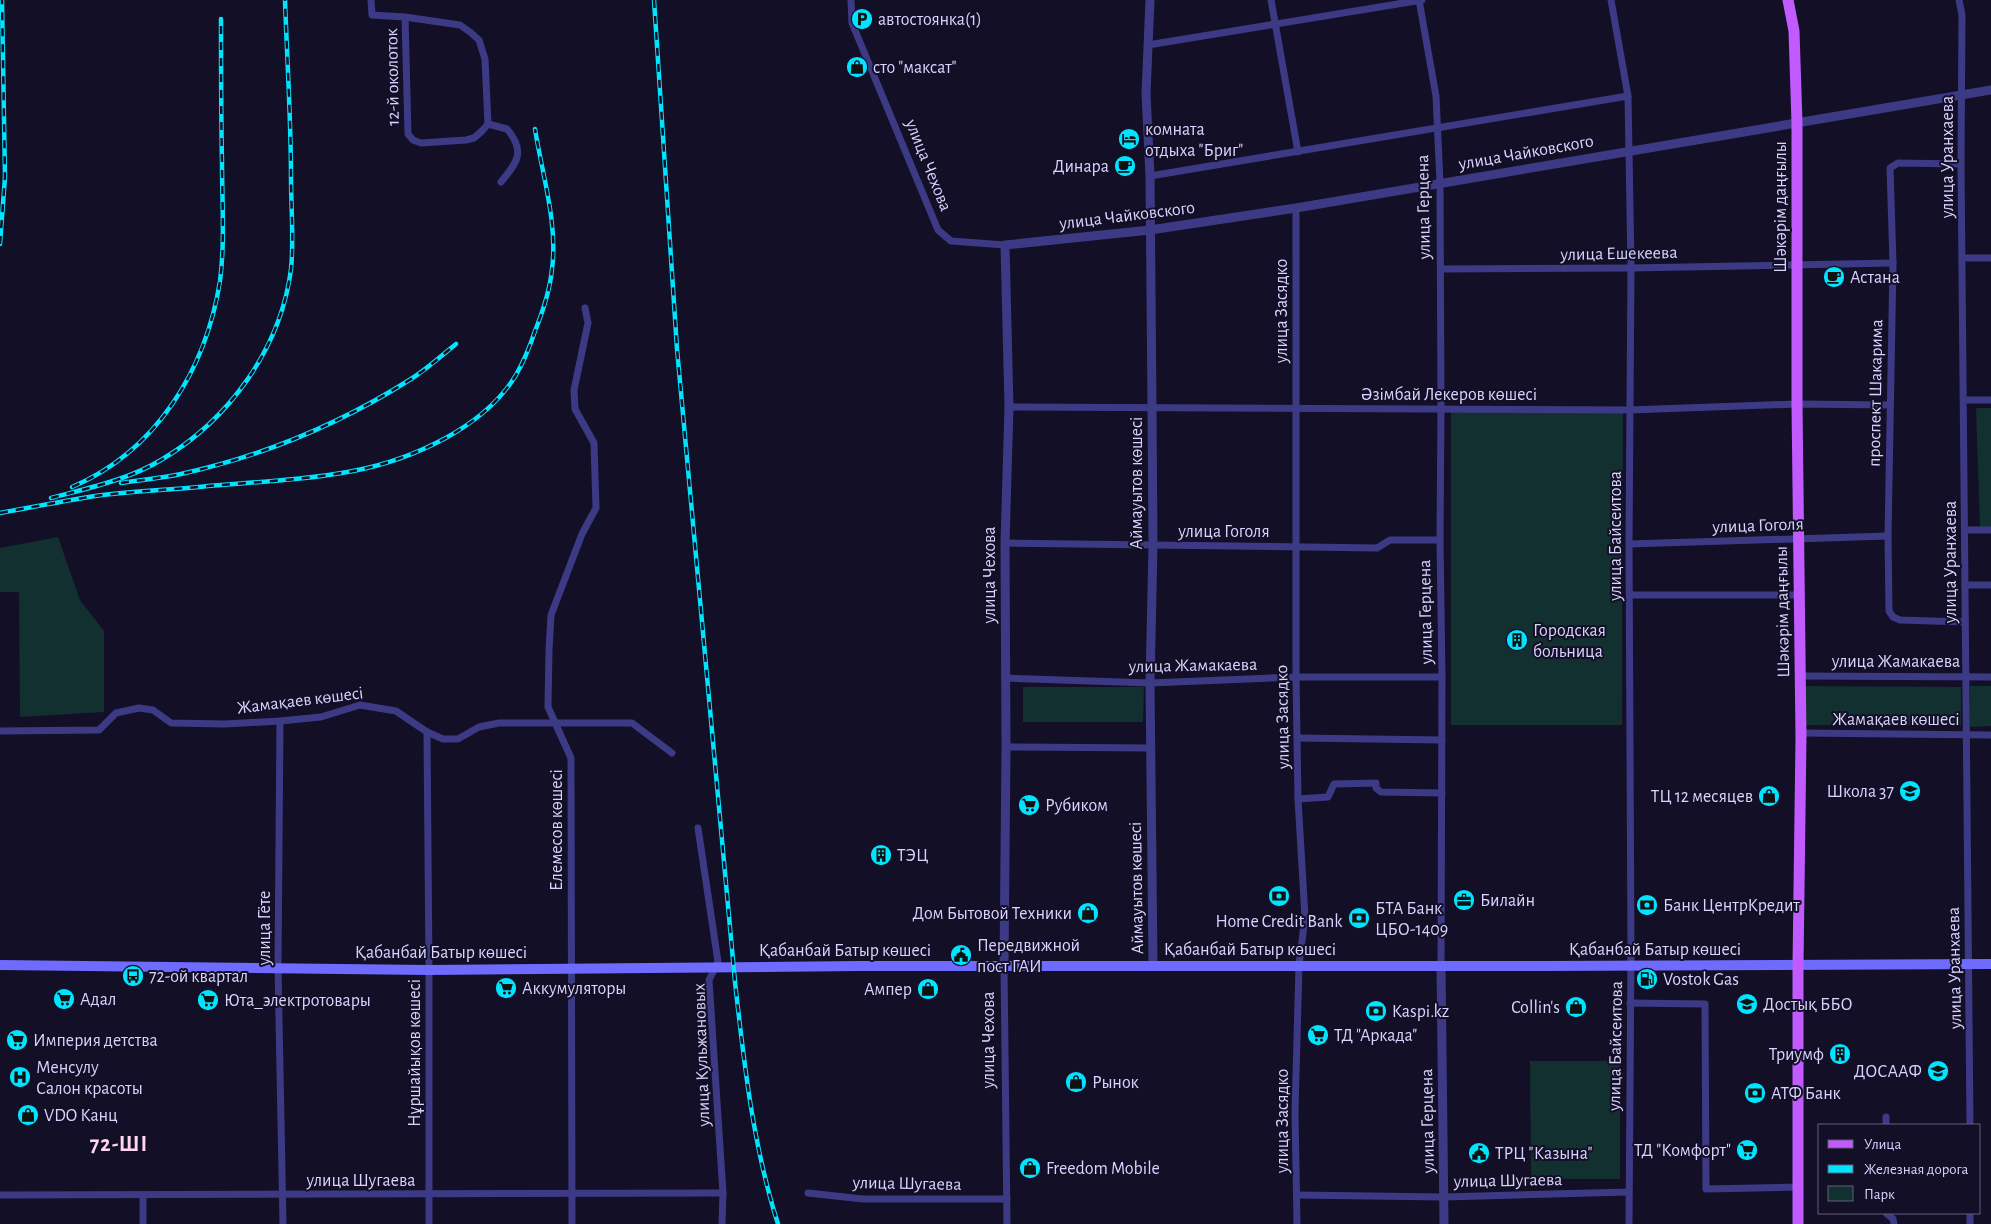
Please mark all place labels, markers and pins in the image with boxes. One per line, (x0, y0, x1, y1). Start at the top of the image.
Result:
parking icon: автостоянка(1) (850, 7, 874, 31)
place label: автостоянка(1) (878, 11, 982, 29)
shop icon: сто "максат" (845, 55, 869, 79)
place label: сто "максат" (873, 59, 957, 77)
place label: комната отдыха "Бриг" (1145, 121, 1243, 160)
hotel icon: комната отдыха "Бриг" (1117, 127, 1141, 151)
cafe icon: Динара (1113, 154, 1137, 178)
place label: Динара (1053, 158, 1109, 176)
cafe icon: Астана (1822, 265, 1846, 289)
place label: Астана (1850, 269, 1900, 287)
place label: Городская больница (1533, 622, 1606, 661)
building icon: Городская больница (1505, 628, 1529, 652)
school or university icon: Школа 37 (1898, 779, 1922, 803)
place label: Школа 37 (1826, 783, 1894, 801)
shop icon: ТЦ 12 месяцев (1757, 784, 1781, 808)
place label: ТЦ 12 месяцев (1651, 788, 1753, 806)
supermarket icon: Рубиком (1017, 793, 1041, 817)
place label: Рубиком (1045, 796, 1108, 815)
building icon: ТЭЦ (869, 843, 893, 867)
place label: ТЭЦ (897, 847, 929, 865)
bank icon: Home Credit Bank (1267, 884, 1291, 908)
office icon: Билайн (1452, 888, 1476, 912)
place label: Билайн (1480, 892, 1535, 910)
bank icon: Банк ЦентрКредит (1635, 893, 1659, 917)
place label: Банк ЦентрКредит (1663, 897, 1800, 915)
place label: БТА Банк ЦБО-1409 (1375, 900, 1448, 939)
shop icon: Дом Бытовой Техники (1076, 901, 1100, 925)
place label: Дом Бытовой Техники (912, 905, 1072, 923)
bank icon: БТА Банк ЦБО-1409 (1347, 906, 1371, 930)
place label: Home Credit Bank (1215, 913, 1343, 931)
place label: Передвижной пост ГАИ (977, 937, 1080, 976)
public building icon: Передвижной пост ГАИ (949, 943, 973, 967)
bus stop icon: 72-ой квартал (121, 964, 145, 988)
fuel station icon: Vostok Gas (1635, 967, 1659, 991)
place label: 72-ой квартал (149, 968, 248, 986)
place label: Vostok Gas (1663, 971, 1739, 989)
supermarket icon: Аккумуляторы (494, 976, 518, 1000)
shop icon: Ампер (916, 977, 940, 1001)
place label: Аккумуляторы (522, 980, 626, 998)
place label: Ампер (864, 981, 912, 999)
supermarket icon: Адал (52, 987, 76, 1011)
supermarket icon: Юта_электротовары (196, 988, 220, 1012)
place label: Адал (80, 991, 116, 1009)
place label: Юта_электротовары (224, 992, 371, 1010)
school or university icon: Достық ББО (1735, 992, 1759, 1016)
shop icon: Collin's (1564, 995, 1588, 1019)
place label: Достық ББО (1763, 996, 1853, 1014)
bank icon: Kaspi.kz (1364, 999, 1388, 1023)
place label: Collin's (1511, 999, 1560, 1017)
place label: Kaspi.kz (1392, 1003, 1449, 1021)
supermarket icon: ТД "Аркада" (1306, 1023, 1330, 1047)
place label: ТД "Аркада" (1334, 1027, 1417, 1045)
supermarket icon: Империя детства (5, 1028, 29, 1052)
place label: Империя детства (33, 1032, 158, 1050)
building icon: Триумф (1828, 1042, 1852, 1066)
place label: Триумф (1769, 1046, 1824, 1064)
place label: Менсулу Салон красоты (36, 1059, 143, 1098)
school or university icon: ДОСААФ (1926, 1059, 1950, 1083)
place label: ДОСААФ (1854, 1063, 1922, 1081)
hospital icon: Менсулу Салон красоты (8, 1065, 32, 1089)
shop icon: Рынок (1064, 1070, 1088, 1094)
place label: Рынок (1092, 1074, 1139, 1092)
bank icon: АТФ Банк (1743, 1081, 1767, 1105)
place label: АТФ Банк (1771, 1085, 1842, 1103)
shop icon: VDO Канц (16, 1103, 40, 1127)
place label: VDO Канц (44, 1107, 118, 1125)
supermarket icon: ТД "Комфорт" (1735, 1138, 1759, 1162)
public building icon: ТРЦ "Казына" (1467, 1141, 1491, 1165)
place label: ТД "Комфорт" (1634, 1142, 1731, 1160)
place label: ТРЦ "Казына" (1495, 1145, 1593, 1163)
shop icon: Freedom Mobile (1018, 1156, 1042, 1180)
place label: Freedom Mobile (1046, 1160, 1160, 1178)

